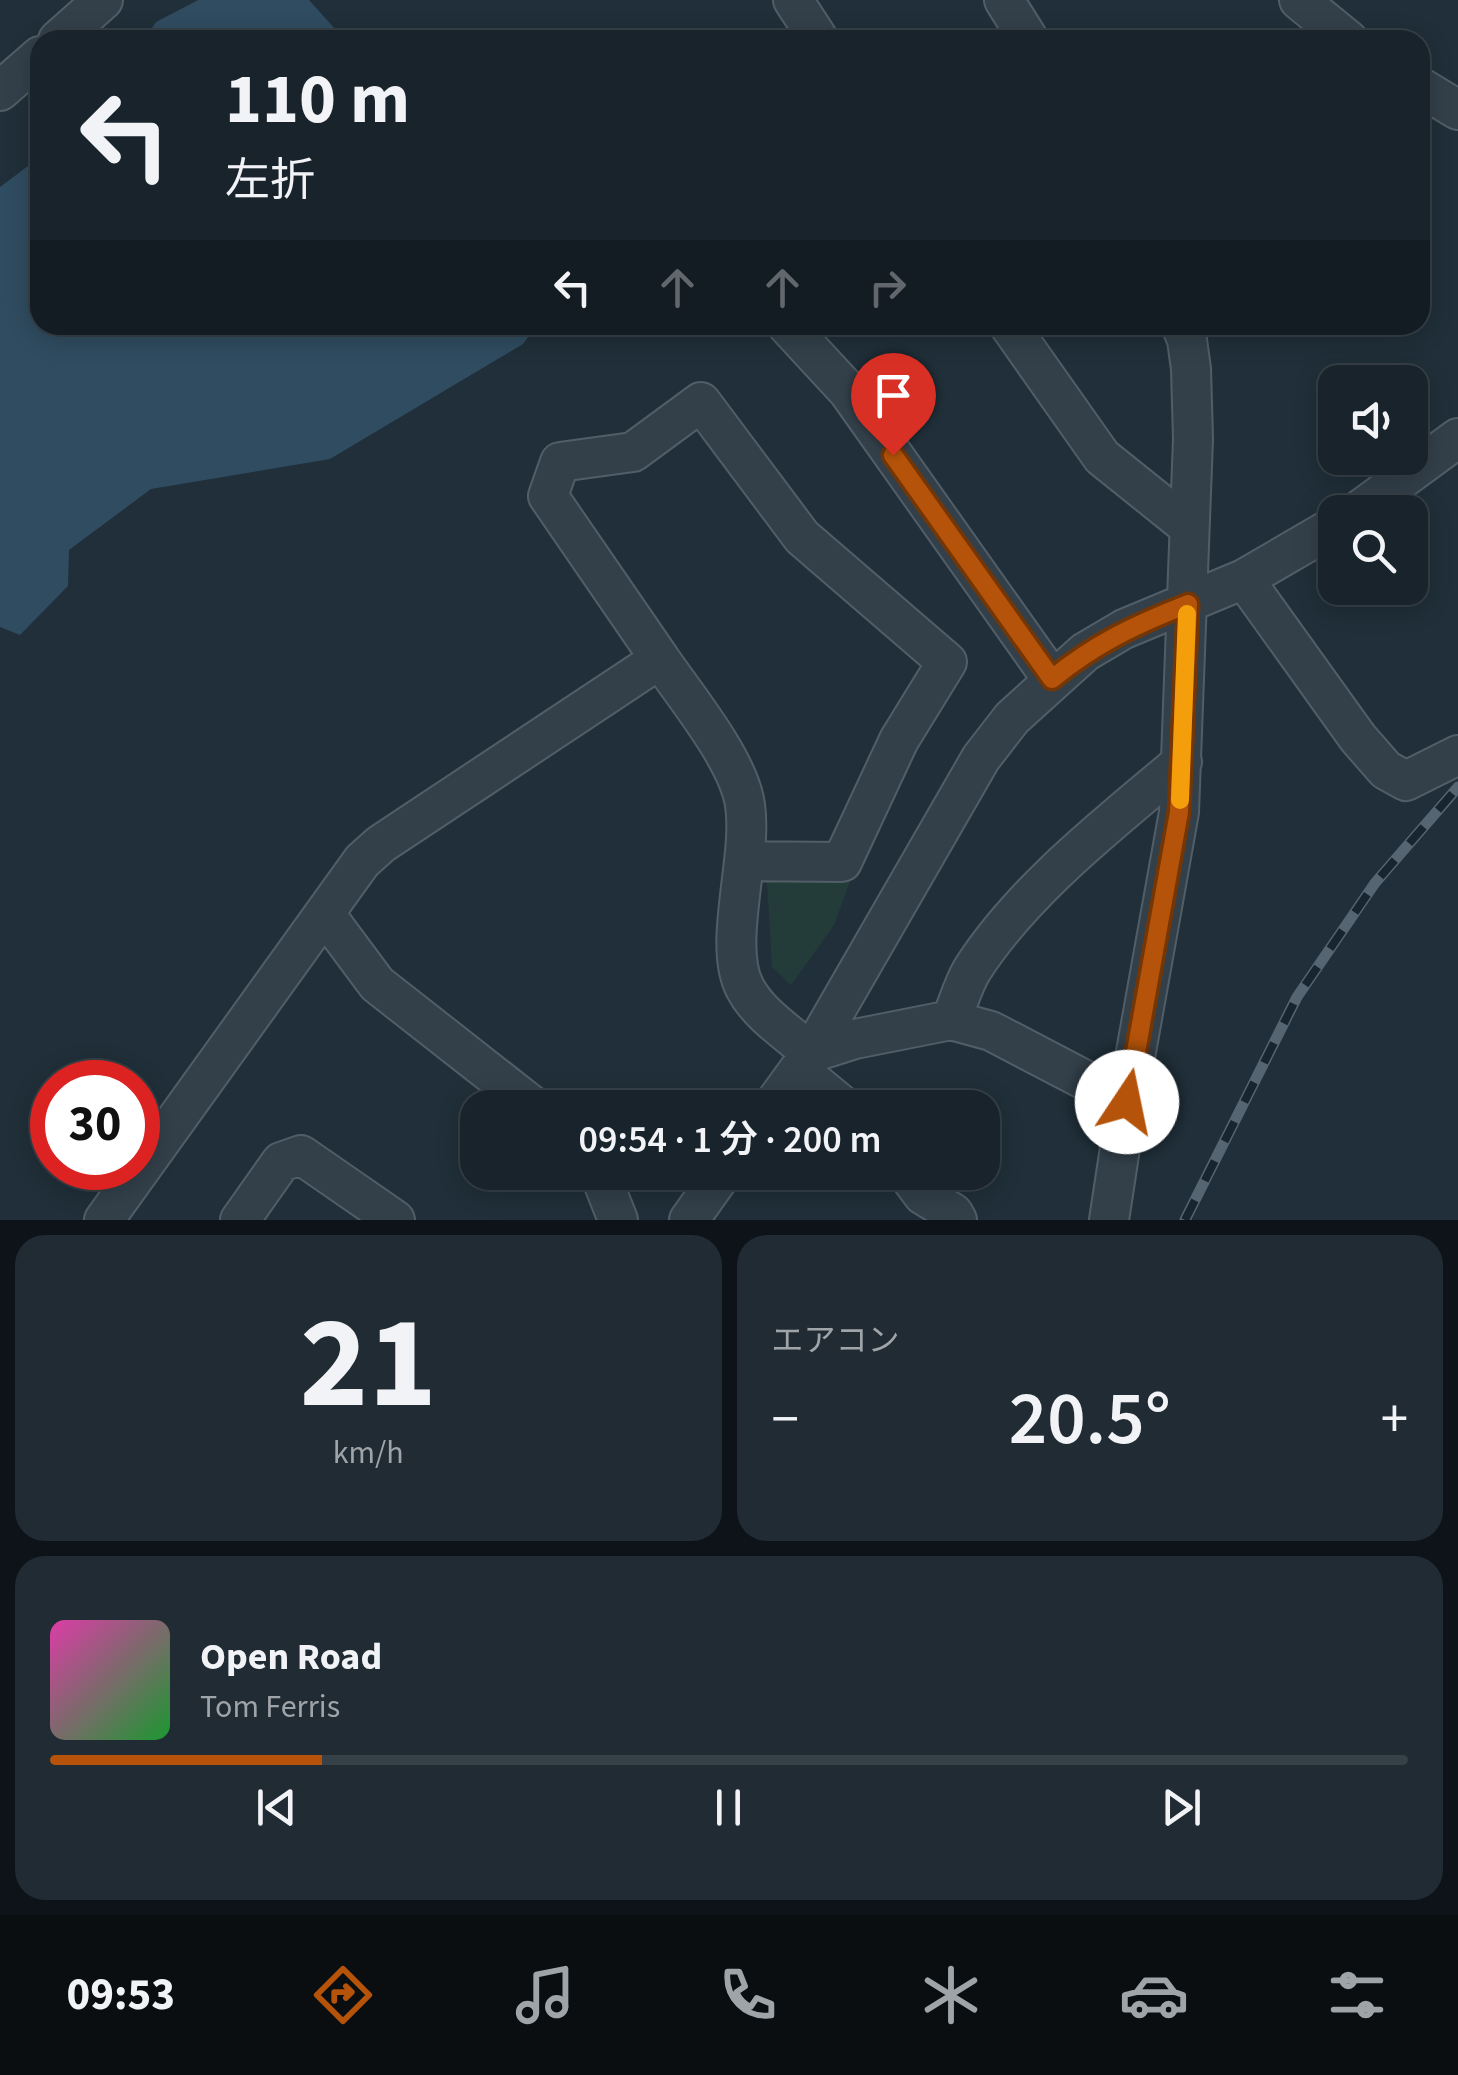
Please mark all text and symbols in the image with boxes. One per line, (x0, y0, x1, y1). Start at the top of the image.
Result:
text: 110 m (225, 50, 410, 150)
icon: left (60, 70, 190, 200)
text: 左折 (225, 149, 315, 213)
icon: left (545, 260, 600, 315)
icon: ahead (650, 260, 705, 315)
icon: ahead (755, 260, 810, 315)
icon: right (860, 260, 915, 315)
pin (851, 353, 936, 456)
map controls (1318, 365, 1428, 605)
button: sound (1318, 365, 1428, 475)
icon: arrive (866, 368, 921, 423)
button: search (1318, 495, 1428, 605)
position arrow (1075, 1050, 1179, 1154)
speed limit sign: 30 (30, 1060, 160, 1190)
text: 09:54 · 1 分 · 200 m (579, 1113, 881, 1167)
text: 21 (300, 1272, 437, 1457)
text: エアコン (772, 1318, 900, 1364)
text: 20.5° (1009, 1366, 1171, 1473)
text: − (772, 1381, 799, 1459)
text: + (1381, 1381, 1408, 1459)
text: km/h (333, 1430, 404, 1476)
text: Open Road (200, 1630, 382, 1684)
text: Tom Ferris (200, 1684, 340, 1730)
icon: previous (249, 1780, 304, 1835)
icon: pause (701, 1780, 756, 1835)
icon: next (1154, 1780, 1209, 1835)
icon: directions (308, 1960, 378, 2030)
icon: music (510, 1960, 580, 2030)
icon: phone (713, 1960, 783, 2030)
icon: climate (916, 1960, 986, 2030)
icon: car (1119, 1960, 1189, 2030)
icon: filters (1322, 1960, 1392, 2030)
text: 09:53 (66, 1963, 175, 2027)

